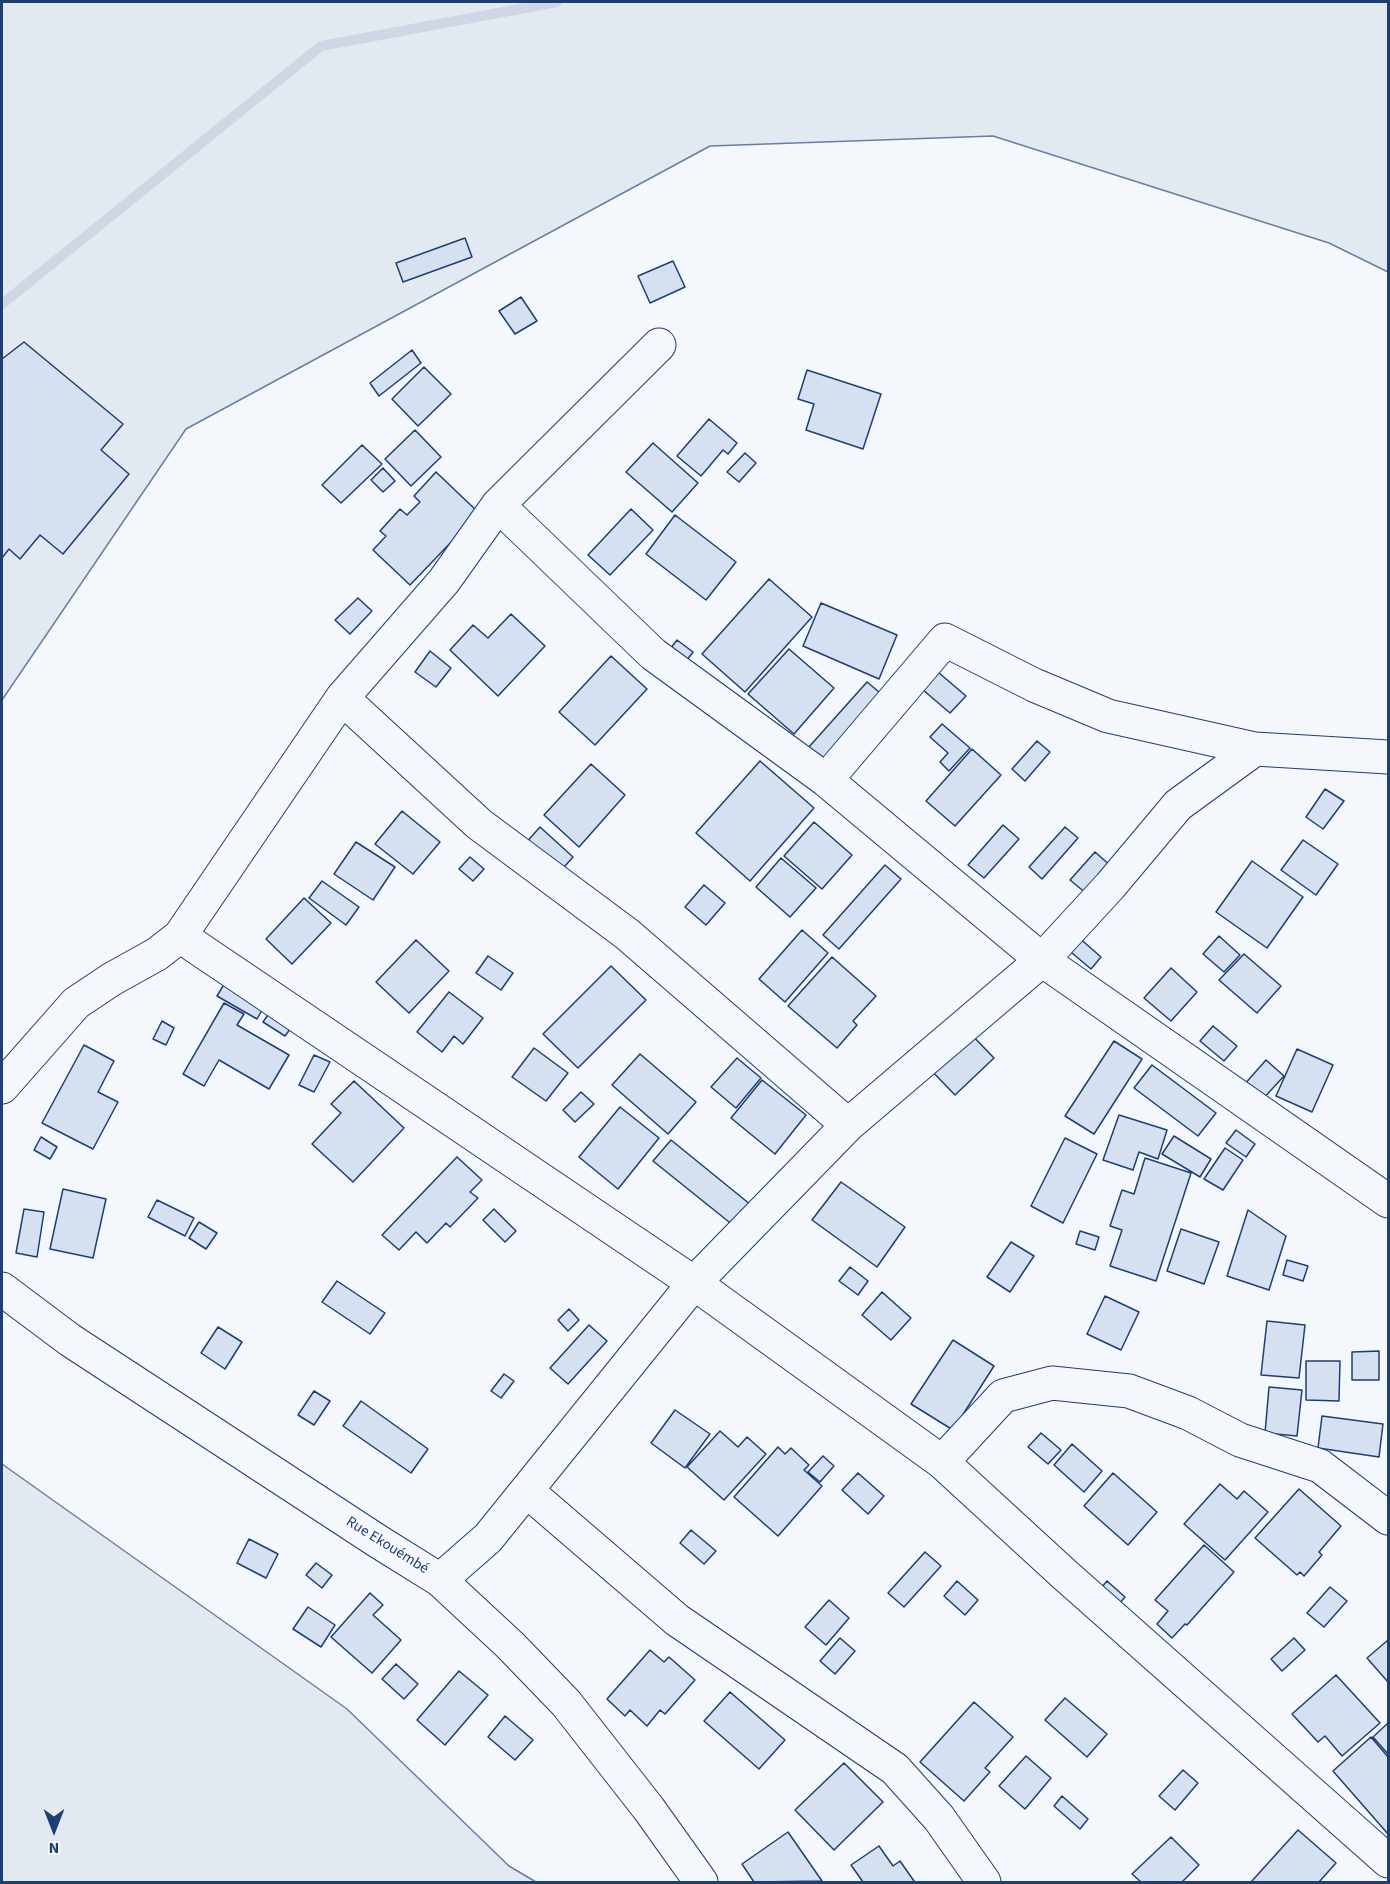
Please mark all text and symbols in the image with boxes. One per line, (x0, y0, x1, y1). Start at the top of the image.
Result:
street label: Rue Ekouémbé (342, 1513, 432, 1579)
north arrow (24, 1800, 84, 1860)
text: N (49, 1837, 59, 1859)

